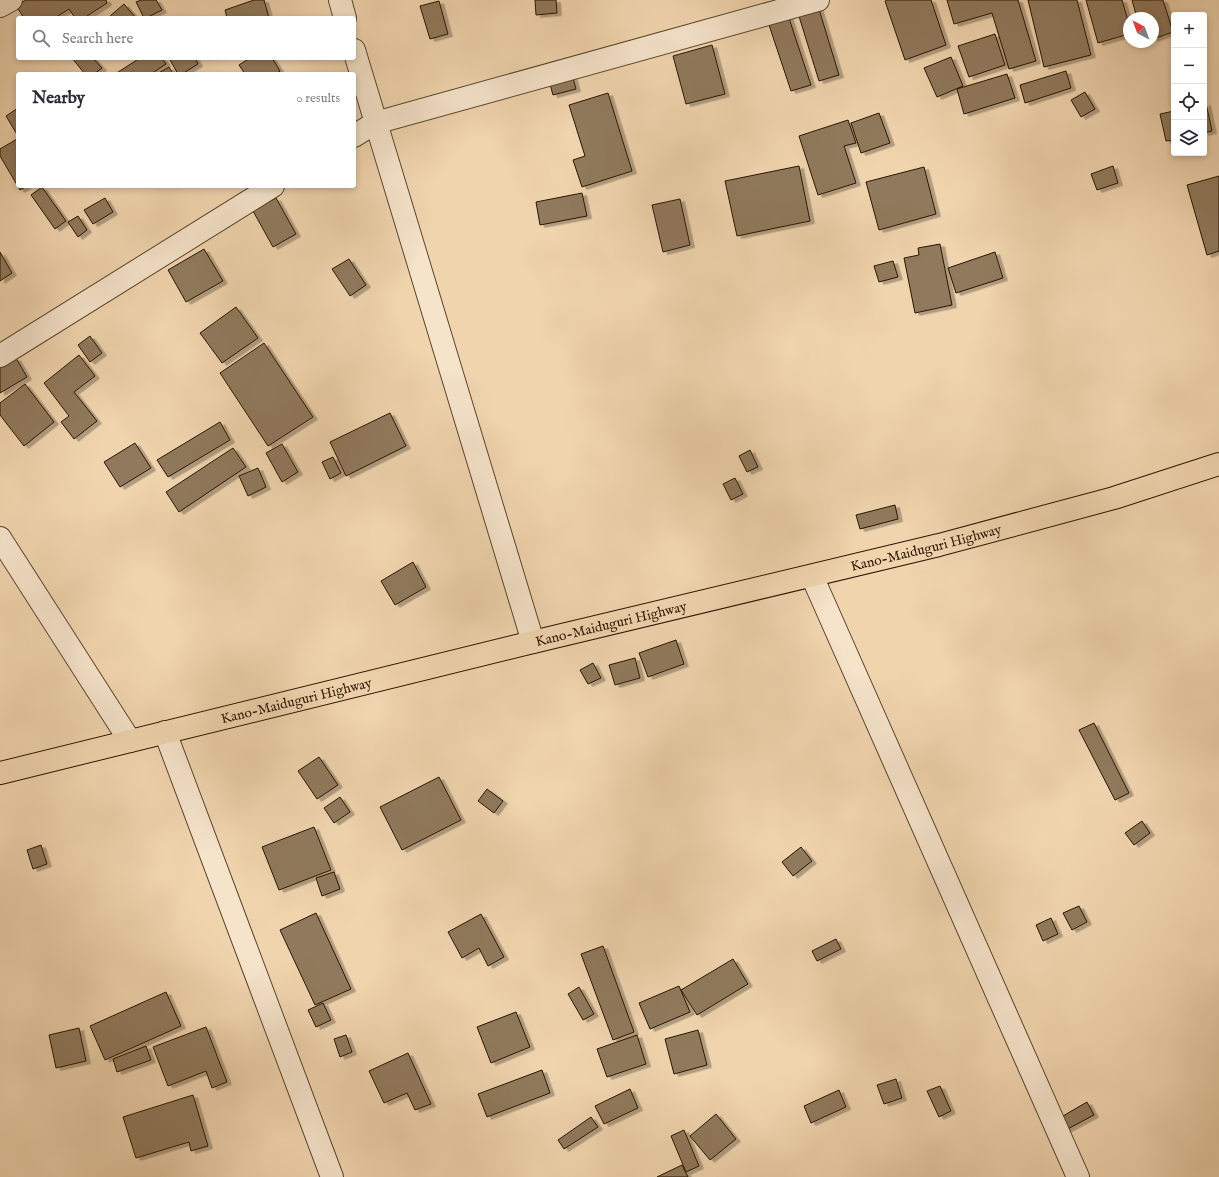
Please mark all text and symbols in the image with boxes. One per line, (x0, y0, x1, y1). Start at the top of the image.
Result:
north arrow (1123, 12, 1159, 48)
map controls (1171, 12, 1207, 156)
button: + (1171, 12, 1207, 48)
search box (16, 16, 356, 60)
icon: search (30, 27, 52, 49)
text: Search here (62, 29, 133, 48)
button: − (1171, 48, 1207, 84)
button: locate (1171, 84, 1207, 120)
text: Nearby (32, 88, 85, 109)
text: 0 results (296, 90, 340, 107)
button: layers (1171, 120, 1207, 156)
street label: Kano-Maiduguri Highway (849, 521, 1004, 576)
street label: Kano-Maiduguri Highway (534, 598, 689, 651)
street label: Kano-Maiduguri Highway (219, 674, 374, 728)

